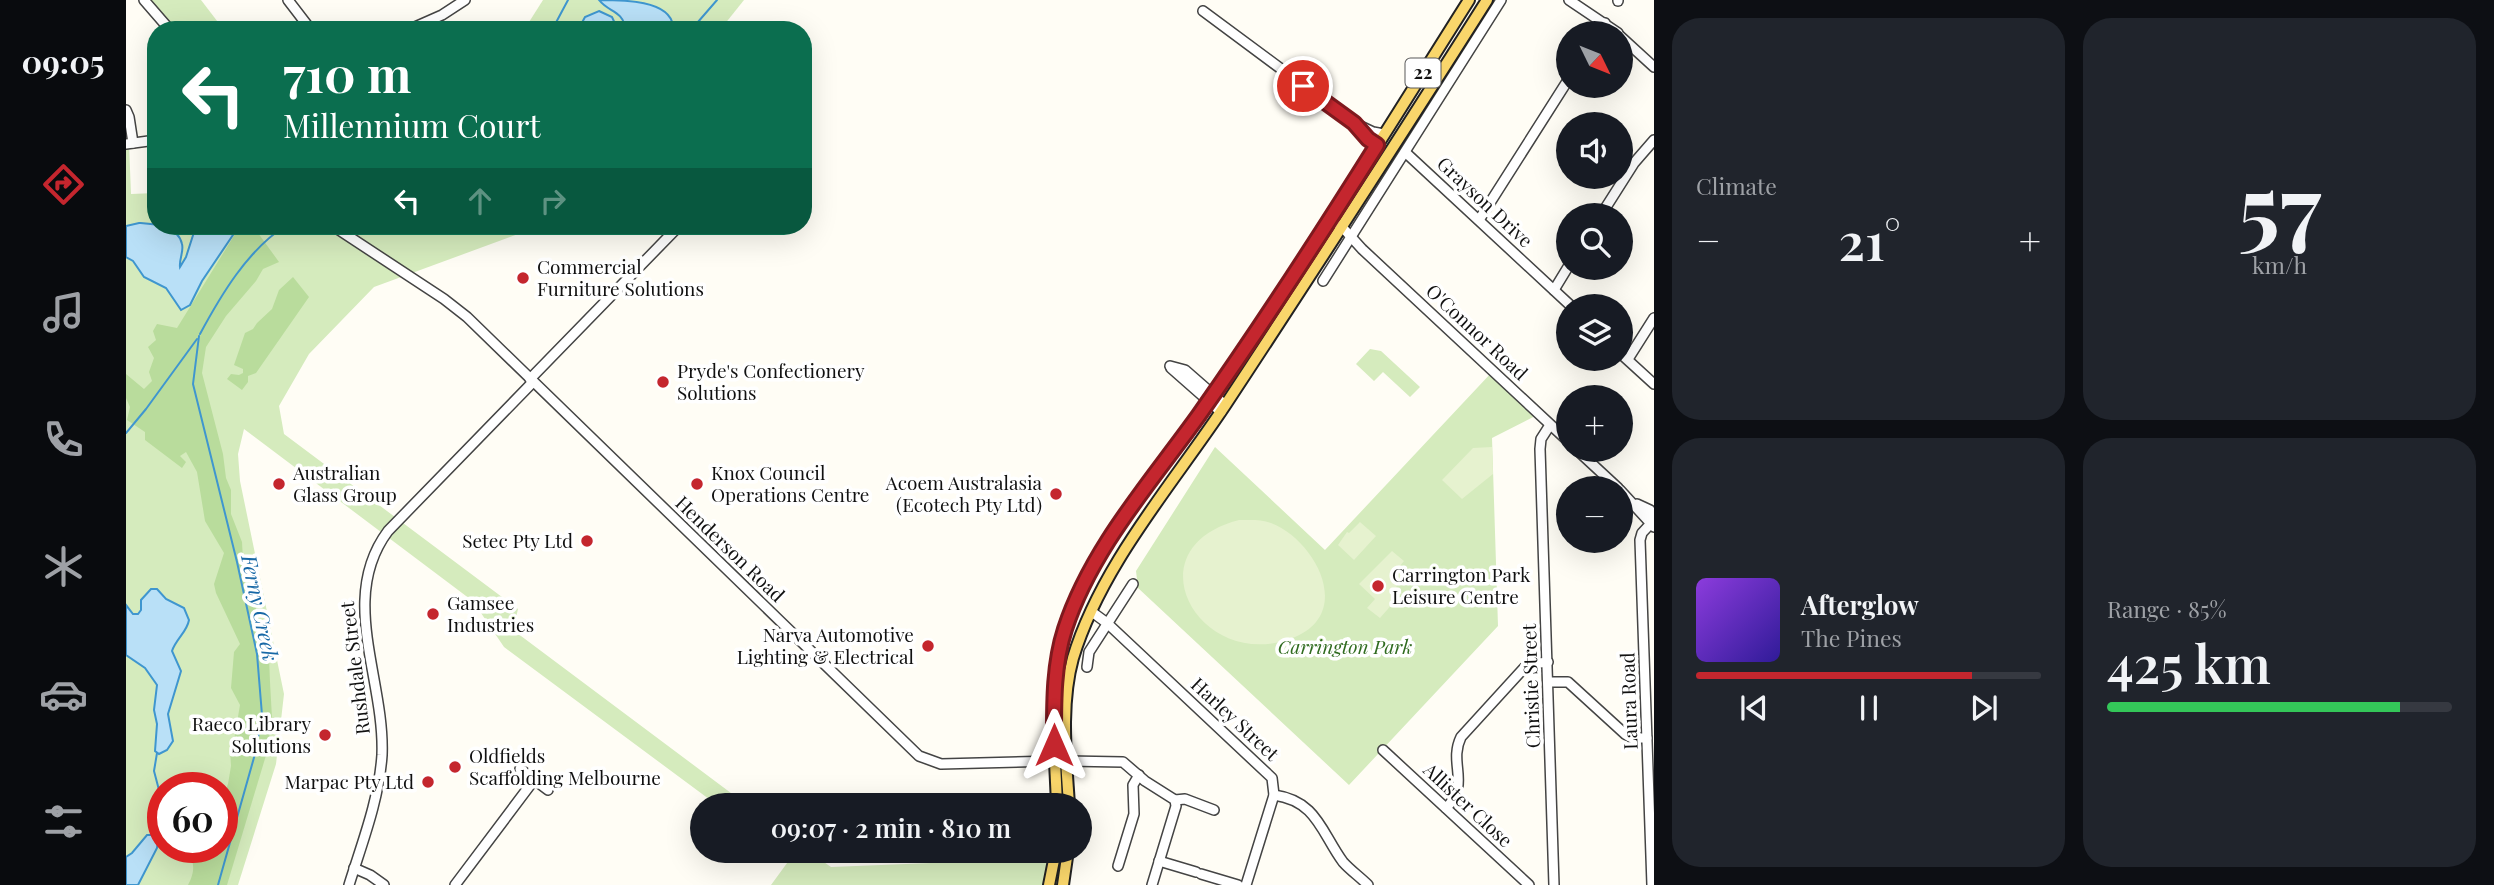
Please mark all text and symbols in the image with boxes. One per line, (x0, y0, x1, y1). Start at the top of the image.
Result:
north arrow (1556, 21, 1633, 98)
map controls (1556, 21, 1633, 553)
text: 09:05 (22, 39, 104, 82)
text: 710 m (283, 40, 411, 105)
icon: left (168, 49, 259, 140)
pin (1273, 56, 1333, 116)
road number: 22 (1406, 58, 1440, 88)
icon: arrive (1284, 67, 1322, 105)
text: Millennium Court (283, 103, 541, 146)
button: sound (1556, 112, 1633, 189)
text: 57 (2238, 143, 2321, 264)
street label: Grayson Drive (1432, 150, 1539, 252)
icon: directions (39, 160, 88, 209)
text: Climate (1696, 170, 1777, 201)
icon: left (388, 182, 426, 220)
icon: ahead (461, 182, 499, 220)
icon: right (534, 182, 572, 220)
button: search (1556, 203, 1633, 280)
text: 21° (1838, 205, 1901, 274)
text: − (1696, 214, 1721, 265)
text: + (2019, 214, 2041, 265)
text: km/h (2252, 249, 2307, 280)
place label: Commercial Furniture Solutions (537, 253, 704, 301)
marker: Commercial Furniture Solutions (515, 270, 531, 286)
street label: O'Connor Road (1421, 277, 1534, 385)
icon: music (39, 288, 88, 337)
button: layers (1556, 294, 1633, 371)
place label: Pryde's Confectionery Solutions (677, 357, 865, 405)
marker: Pryde's Confectionery Solutions (655, 374, 671, 390)
button: + (1556, 385, 1633, 462)
icon: phone (39, 415, 88, 464)
place label: Australian Glass Group (292, 459, 397, 507)
place label: Knox Council Operations Centre (711, 459, 869, 507)
place label: Acoem Australasia (Ecotech Pty Ltd) (885, 469, 1043, 517)
marker: Australian Glass Group (271, 476, 287, 492)
marker: Knox Council Operations Centre (689, 476, 705, 492)
button: − (1556, 476, 1633, 553)
marker: Acoem Australasia (Ecotech Pty Ltd) (1048, 486, 1064, 502)
street label: Henderson Road (670, 489, 791, 607)
place label: Setec Pty Ltd (462, 527, 573, 553)
marker: Setec Pty Ltd (579, 533, 595, 549)
icon: climate (39, 542, 88, 591)
water label: Ferny Creek (236, 551, 286, 663)
place label: Carrington Park Leisure Centre (1392, 561, 1531, 609)
marker: Carrington Park Leisure Centre (1370, 578, 1386, 594)
text: Afterglow (1801, 587, 1919, 622)
place label: Gamsee Industries (447, 589, 534, 637)
text: Range · 85% (2107, 593, 2227, 624)
street label: Rushdale Street (333, 600, 375, 736)
marker: Gamsee Industries (425, 606, 441, 622)
place label: Narva Automotive Lighting & Electrical (737, 621, 915, 669)
text: The Pines (1801, 622, 1902, 653)
street label: Christie Street (1515, 623, 1545, 749)
text: 425 km (2107, 628, 2271, 697)
park label: Carrington Park (1278, 633, 1412, 659)
marker: Narva Automotive Lighting & Electrical (920, 638, 936, 654)
street label: Laura Road (1613, 652, 1643, 750)
icon: car (39, 670, 88, 719)
street label: Harley Street (1186, 671, 1285, 766)
icon: previous (1735, 689, 1773, 727)
icon: pause (1850, 689, 1888, 727)
icon: next (1965, 689, 2003, 727)
position arrow (1017, 708, 1091, 782)
place label: Raeco Library Solutions (192, 710, 311, 758)
marker: Raeco Library Solutions (317, 727, 333, 743)
place label: Oldfields Scaffolding Melbourne (469, 742, 661, 790)
street label: Allister Close (1418, 756, 1519, 852)
marker: Oldfields Scaffolding Melbourne (447, 759, 463, 775)
place label: Marpac Pty Ltd (285, 768, 414, 794)
speed limit sign: 60 (147, 772, 238, 863)
marker: Marpac Pty Ltd (420, 774, 436, 790)
icon: filters (39, 797, 88, 846)
text: 09:07 · 2 min · 810 m (771, 810, 1011, 845)

